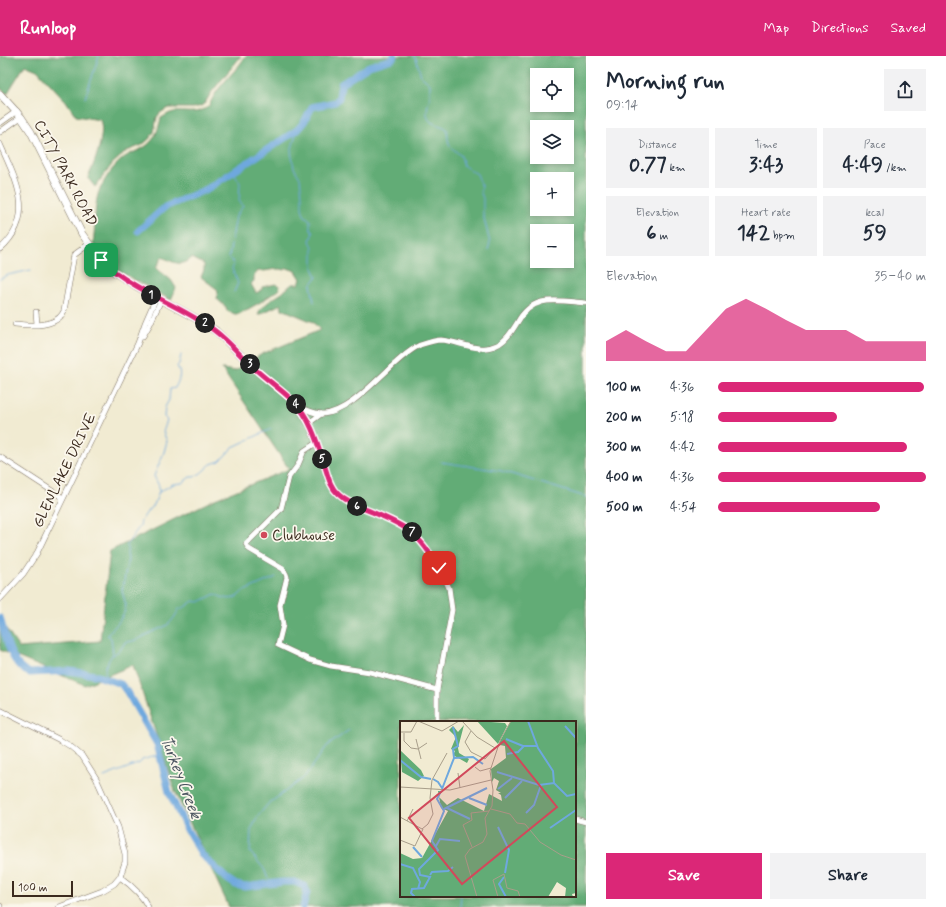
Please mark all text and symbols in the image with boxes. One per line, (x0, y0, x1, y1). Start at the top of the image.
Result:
text: Runloop (20, 16, 77, 41)
text: Map (763, 19, 789, 37)
text: Directions (811, 19, 869, 37)
text: Saved (891, 19, 926, 37)
map controls (530, 68, 574, 268)
button: locate (530, 68, 574, 112)
text: Morning run (606, 68, 725, 96)
button: share (884, 69, 926, 111)
text: 09:14 (606, 97, 638, 114)
street label: CITY PARK ROAD (29, 117, 102, 230)
button: layers (530, 120, 574, 164)
text: Distance (638, 138, 677, 152)
text: Time (754, 138, 778, 152)
text: Pace (864, 138, 886, 152)
text: 0.77 (629, 152, 667, 179)
text: 3:43 (749, 152, 783, 179)
text: 4:49 (842, 152, 883, 179)
text: km (667, 161, 686, 175)
text: /km (883, 161, 907, 175)
button: + (530, 172, 574, 216)
text: Elevation (636, 206, 679, 220)
text: Heart rate (741, 206, 791, 220)
text: kcal (865, 206, 884, 220)
text: 6 (646, 220, 657, 247)
text: 142 (737, 220, 770, 247)
text: 59 (863, 220, 887, 247)
button: − (530, 224, 574, 268)
text: m (657, 229, 668, 243)
text: bpm (770, 229, 795, 243)
pin (84, 243, 118, 277)
icon: arrive (90, 249, 112, 271)
text: Elevation (606, 268, 657, 285)
text: 35–40 m (874, 268, 926, 285)
pin: 1 (141, 285, 161, 305)
text: 1 (149, 288, 153, 302)
pin: 2 (195, 313, 215, 333)
text: 2 (202, 316, 208, 330)
pin: 3 (240, 354, 260, 374)
text: 3 (248, 357, 252, 371)
text: 100 m (606, 379, 641, 396)
text: 4:36 (670, 379, 694, 396)
pin: 4 (286, 394, 306, 414)
text: 4 (293, 397, 299, 411)
street label: GLENLAKE DRIVE (28, 409, 102, 531)
text: 200 m (606, 409, 641, 426)
text: 5:18 (670, 409, 694, 426)
text: 300 m (606, 439, 641, 456)
text: 4:42 (670, 439, 695, 456)
pin: 5 (312, 449, 332, 469)
text: 5 (319, 452, 325, 466)
text: 400 m (606, 469, 643, 486)
text: 4:36 (670, 469, 694, 486)
pin: 6 (347, 496, 367, 516)
text: 6 (354, 499, 360, 513)
text: 500 m (606, 499, 643, 516)
text: 4:54 (670, 499, 697, 516)
pin: 7 (402, 522, 422, 542)
text: 7 (409, 525, 415, 539)
place label: Clubhouse (272, 526, 335, 546)
marker: Clubhouse (259, 530, 269, 540)
pin (422, 551, 456, 585)
icon: check (428, 557, 450, 579)
inset map (400, 721, 576, 897)
water label: Turkey Creek (155, 733, 206, 823)
button: Save (606, 853, 762, 899)
button: Share (770, 853, 926, 899)
scale bar (12, 879, 73, 898)
text: 100 m (18, 881, 48, 895)

